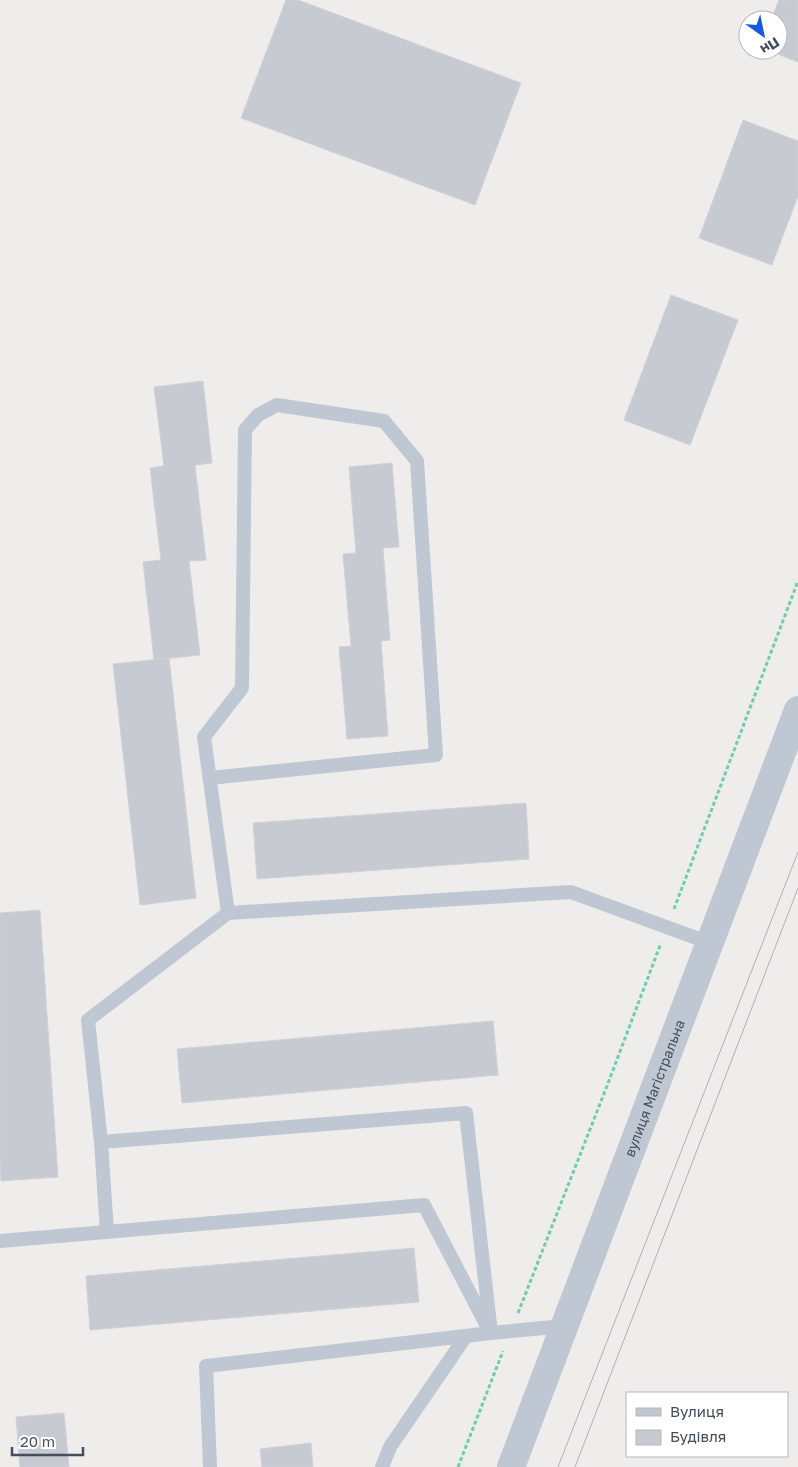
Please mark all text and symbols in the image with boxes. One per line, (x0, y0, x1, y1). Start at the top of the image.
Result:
north arrow (738, 10, 788, 60)
text: Пн (758, 34, 783, 59)
street label: вулиця Магістральна (620, 1017, 688, 1159)
legend (626, 1392, 788, 1457)
text: Вулиця (670, 1402, 724, 1420)
scale bar (12, 1424, 84, 1456)
text: Будівля (670, 1427, 726, 1445)
text: 20 m (20, 1432, 55, 1450)

